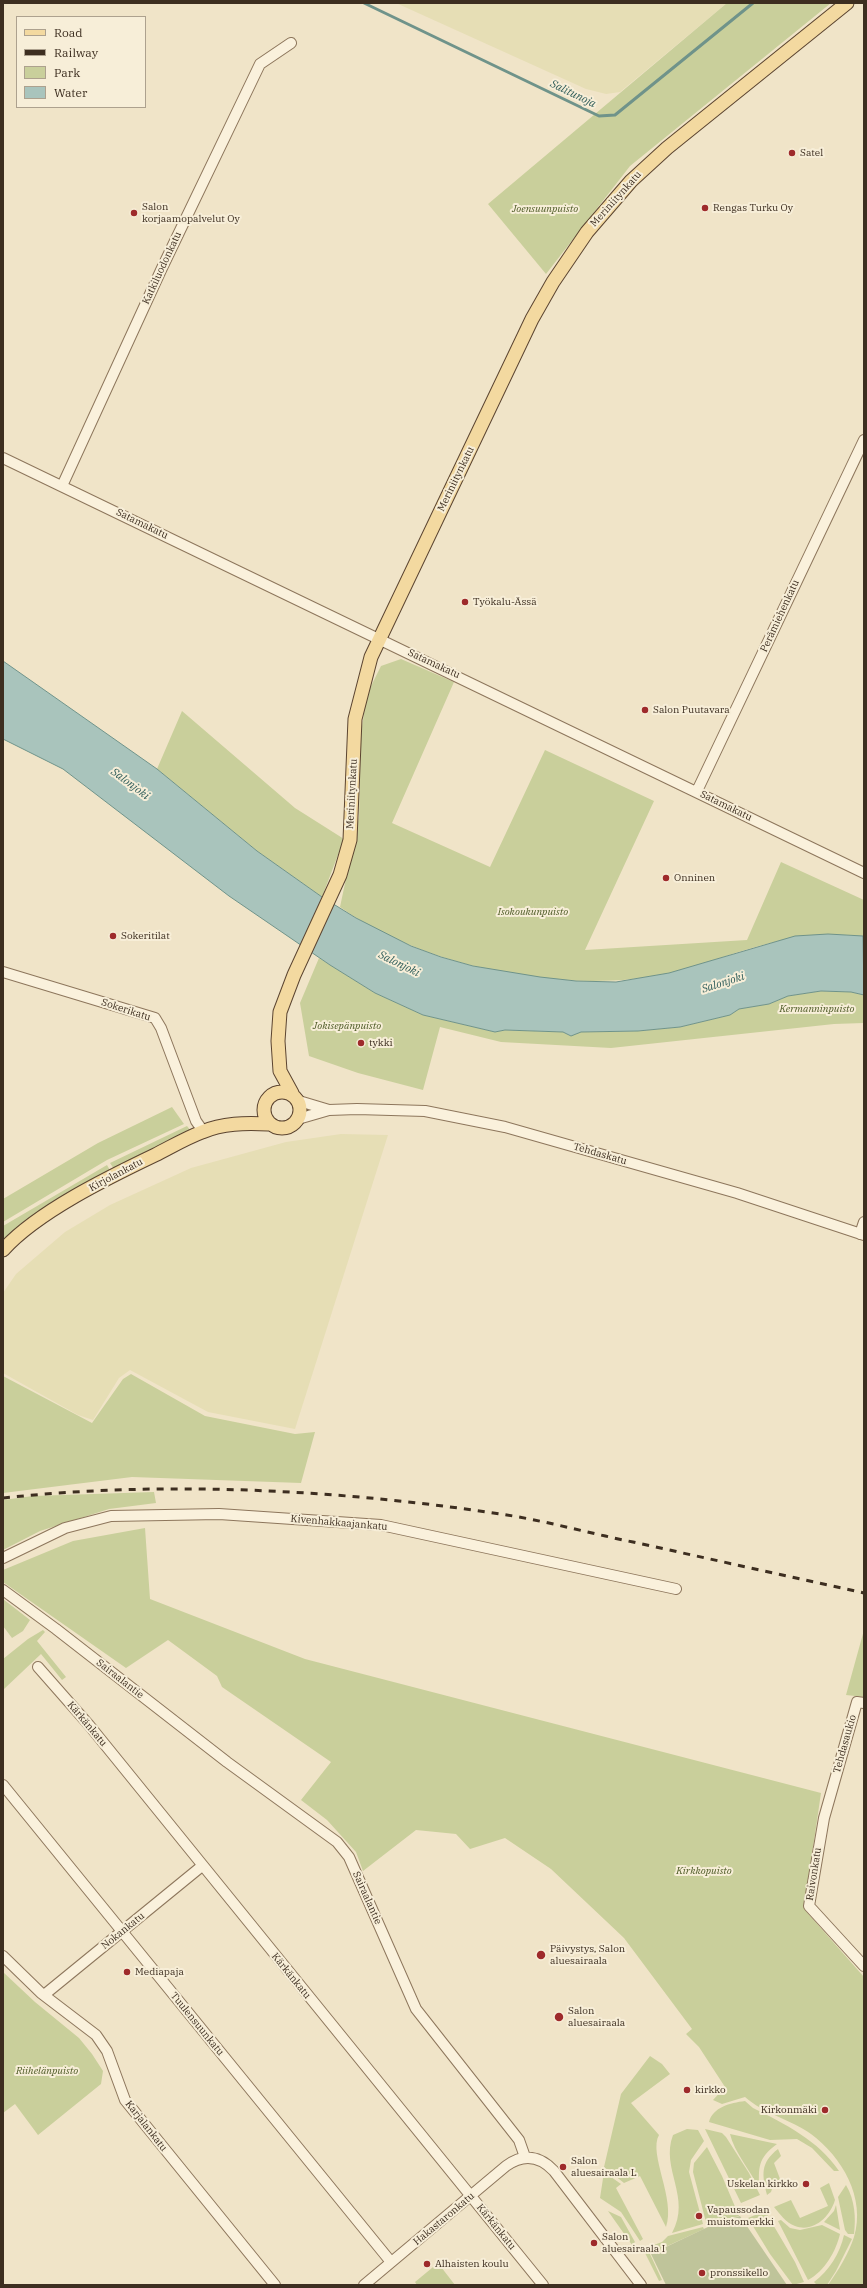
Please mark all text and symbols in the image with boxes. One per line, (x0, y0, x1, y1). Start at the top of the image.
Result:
legend (16, 16, 146, 108)
text: Road (54, 25, 83, 40)
text: Railway (54, 45, 98, 60)
text: Park (54, 65, 80, 80)
water label: Salitunoja (548, 77, 598, 111)
text: Water (54, 85, 87, 100)
place label: Satel (800, 147, 823, 159)
marker: Satel (787, 148, 797, 158)
street label: Meriniitynkatu (588, 169, 644, 229)
place label: Salon korjaamopalvelut Oy (142, 201, 240, 224)
place label: Rengas Turku Oy (713, 202, 793, 214)
park label: Joensuunpuisto (512, 203, 578, 215)
marker: Rengas Turku Oy (700, 203, 710, 213)
marker: Salon korjaamopalvelut Oy (129, 208, 139, 218)
street label: Katkiluodonkatu (140, 230, 184, 306)
street label: Meriniitynkatu (435, 445, 477, 513)
street label: Satamakatu (114, 506, 170, 542)
street label: Perämiehenkatu (758, 578, 802, 654)
place label: Työkalu-Ässä (473, 596, 537, 608)
marker: Työkalu-Ässä (460, 597, 470, 607)
street label: Satamakatu (406, 647, 462, 681)
place label: Salon Puutavara (653, 704, 730, 716)
marker: Salon Puutavara (640, 705, 650, 715)
street label: Meriniitynkatu (344, 758, 360, 830)
water label: Salonjoki (108, 765, 152, 803)
street label: Satamakatu (698, 788, 754, 824)
place label: Onninen (674, 872, 715, 884)
marker: Onninen (661, 873, 671, 883)
park label: Isokoukunpuisto (498, 906, 568, 918)
place label: Sokeritilat (121, 930, 170, 942)
marker: Sokeritilat (108, 931, 118, 941)
water label: Salonjoki (376, 948, 422, 980)
water label: Salonjoki (700, 970, 746, 996)
street label: Sokerikatu (100, 996, 152, 1024)
park label: Kermanninpuisto (779, 1003, 855, 1015)
park label: Jokisepänpuisto (313, 1020, 381, 1032)
place label: tykki (369, 1037, 393, 1049)
marker: tykki (356, 1038, 366, 1048)
street label: Tehdaskatu (572, 1141, 628, 1167)
street label: Kirjolankatu (87, 1156, 145, 1194)
street label: Kivenhakkaajankatu (290, 1513, 388, 1533)
street label: Sairaalantie (94, 1657, 146, 1701)
street label: Kärkänkatu (65, 1699, 109, 1749)
street label: Tehdasaukio (831, 1713, 859, 1775)
street label: Raivonkatu (804, 1847, 824, 1901)
park label: Kirkkopuisto (676, 1865, 732, 1877)
street label: Sairaalantie (350, 1870, 384, 1926)
street label: Nokankatu (99, 1910, 147, 1952)
place label: Päivystys, Salon aluesairaala (550, 1943, 625, 1966)
marker: Päivystys, Salon aluesairaala (535, 1949, 547, 1961)
street label: Kärkänkatu (269, 1951, 313, 2001)
place label: Mediapaja (135, 1966, 184, 1978)
marker: Mediapaja (122, 1967, 132, 1977)
street label: Tuulensuunkatu (168, 1990, 226, 2058)
place label: Salon aluesairaala (568, 2005, 625, 2028)
marker: Salon aluesairaala (553, 2011, 565, 2023)
park label: Riihelänpuisto (16, 2065, 78, 2077)
place label: kirkko (695, 2084, 726, 2096)
marker: kirkko (682, 2085, 692, 2095)
street label: Karjalankatu (122, 2098, 170, 2154)
place label: Kirkonmäki (761, 2104, 817, 2116)
marker: Kirkonmäki (820, 2105, 830, 2115)
place label: Salon aluesairaala L (571, 2155, 637, 2178)
marker: Salon aluesairaala L (558, 2162, 568, 2172)
place label: Uskelan kirkko (727, 2178, 798, 2190)
marker: Uskelan kirkko (801, 2179, 811, 2189)
street label: Hakastaronkatu (411, 2190, 477, 2248)
street label: Kärkänkatu (474, 2202, 518, 2252)
place label: Vapaussodan muistomerkki (707, 2204, 774, 2228)
marker: Vapaussodan muistomerkki (694, 2211, 704, 2221)
place label: Salon aluesairaala I (602, 2231, 665, 2254)
marker: Salon aluesairaala I (589, 2238, 599, 2248)
place label: Alhaisten koulu (435, 2258, 509, 2270)
marker: Alhaisten koulu (422, 2259, 432, 2269)
place label: pronssikello (710, 2267, 768, 2279)
marker: pronssikello (697, 2268, 707, 2278)

